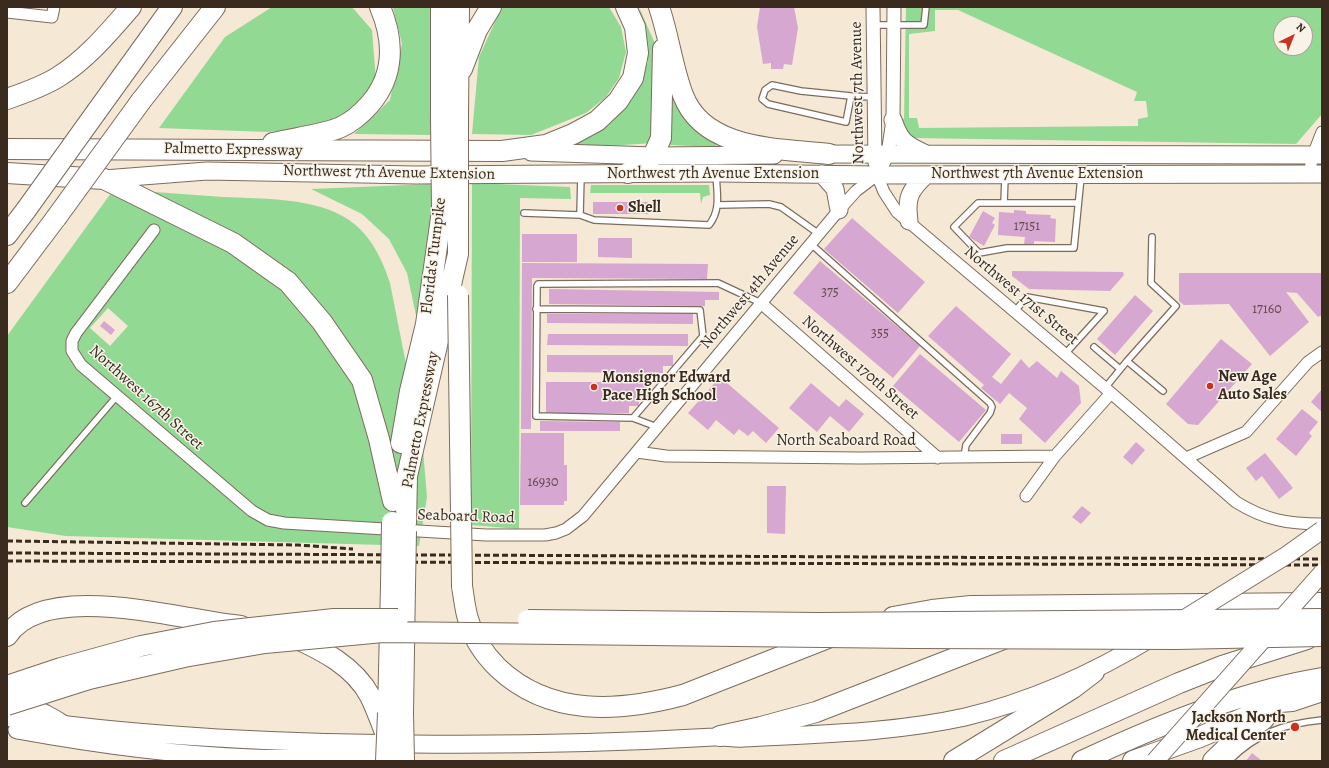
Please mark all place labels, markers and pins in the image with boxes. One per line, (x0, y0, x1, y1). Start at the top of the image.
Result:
place label: Shell (628, 198, 661, 218)
marker: Shell (615, 203, 625, 213)
place label: New Age Auto Sales (1218, 367, 1287, 405)
place label: Monsignor Edward Pace High School (602, 368, 731, 406)
marker: New Age Auto Sales (1205, 381, 1215, 391)
marker: Monsignor Edward Pace High School (589, 382, 599, 392)
place label: Jackson North Medical Center (1185, 708, 1286, 746)
marker: Jackson North Medical Center (1289, 721, 1301, 733)

